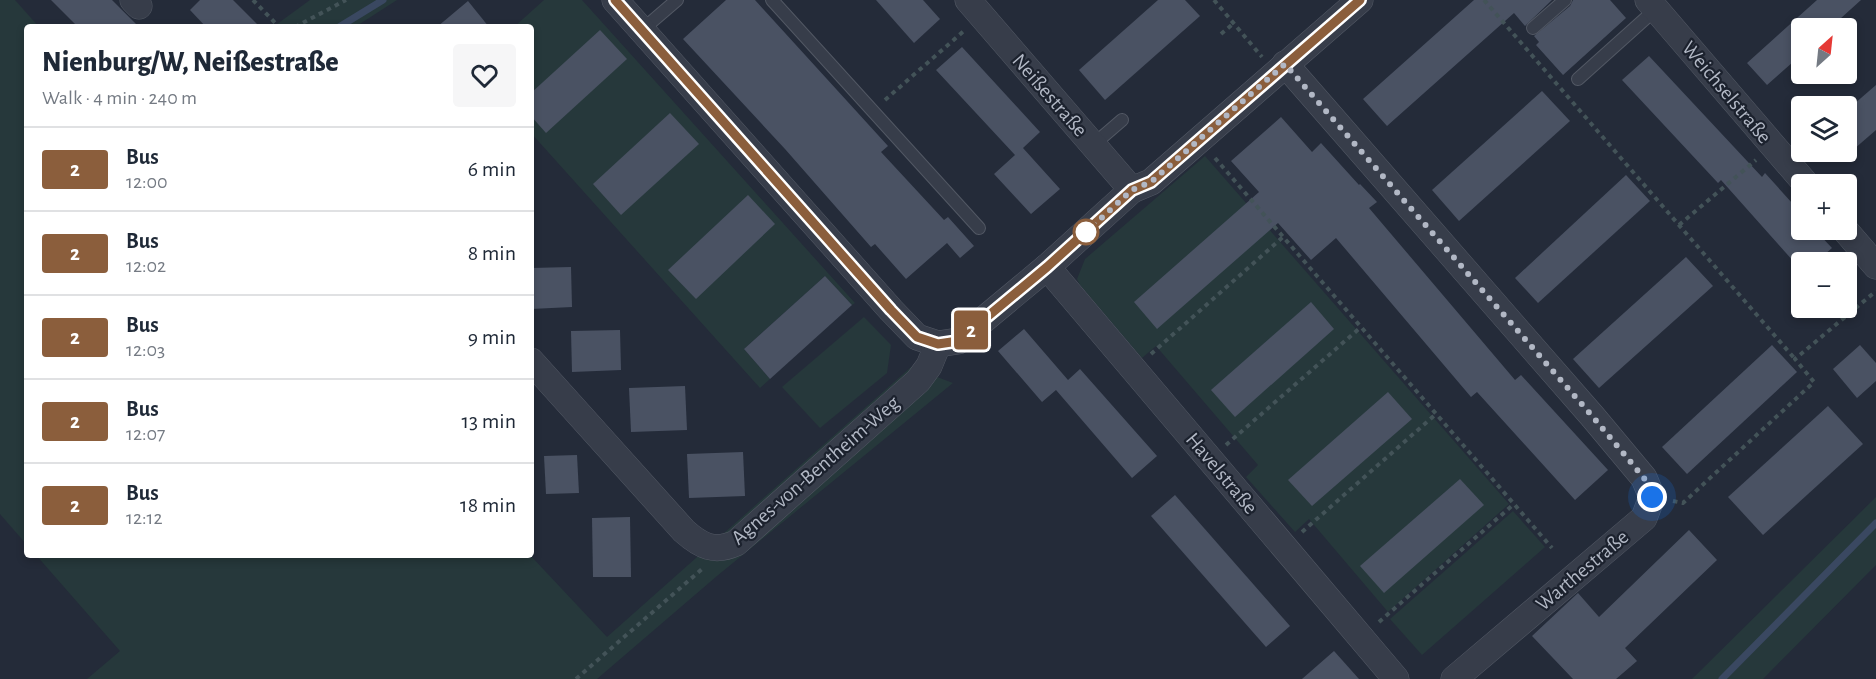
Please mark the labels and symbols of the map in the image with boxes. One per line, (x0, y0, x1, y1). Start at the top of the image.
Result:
north arrow (1791, 18, 1857, 84)
street label: Weichselstraße (1678, 37, 1775, 147)
street label: Neißestraße (1008, 50, 1091, 141)
unlabelled marker (1073, 219, 1099, 245)
line badge: 2 (952, 310, 990, 350)
street label: Agnes-von-Bentheim-Weg (727, 391, 904, 549)
street label: Havelstraße (1182, 429, 1261, 518)
your location (1637, 482, 1667, 512)
street label: Warthestraße (1532, 526, 1632, 615)

